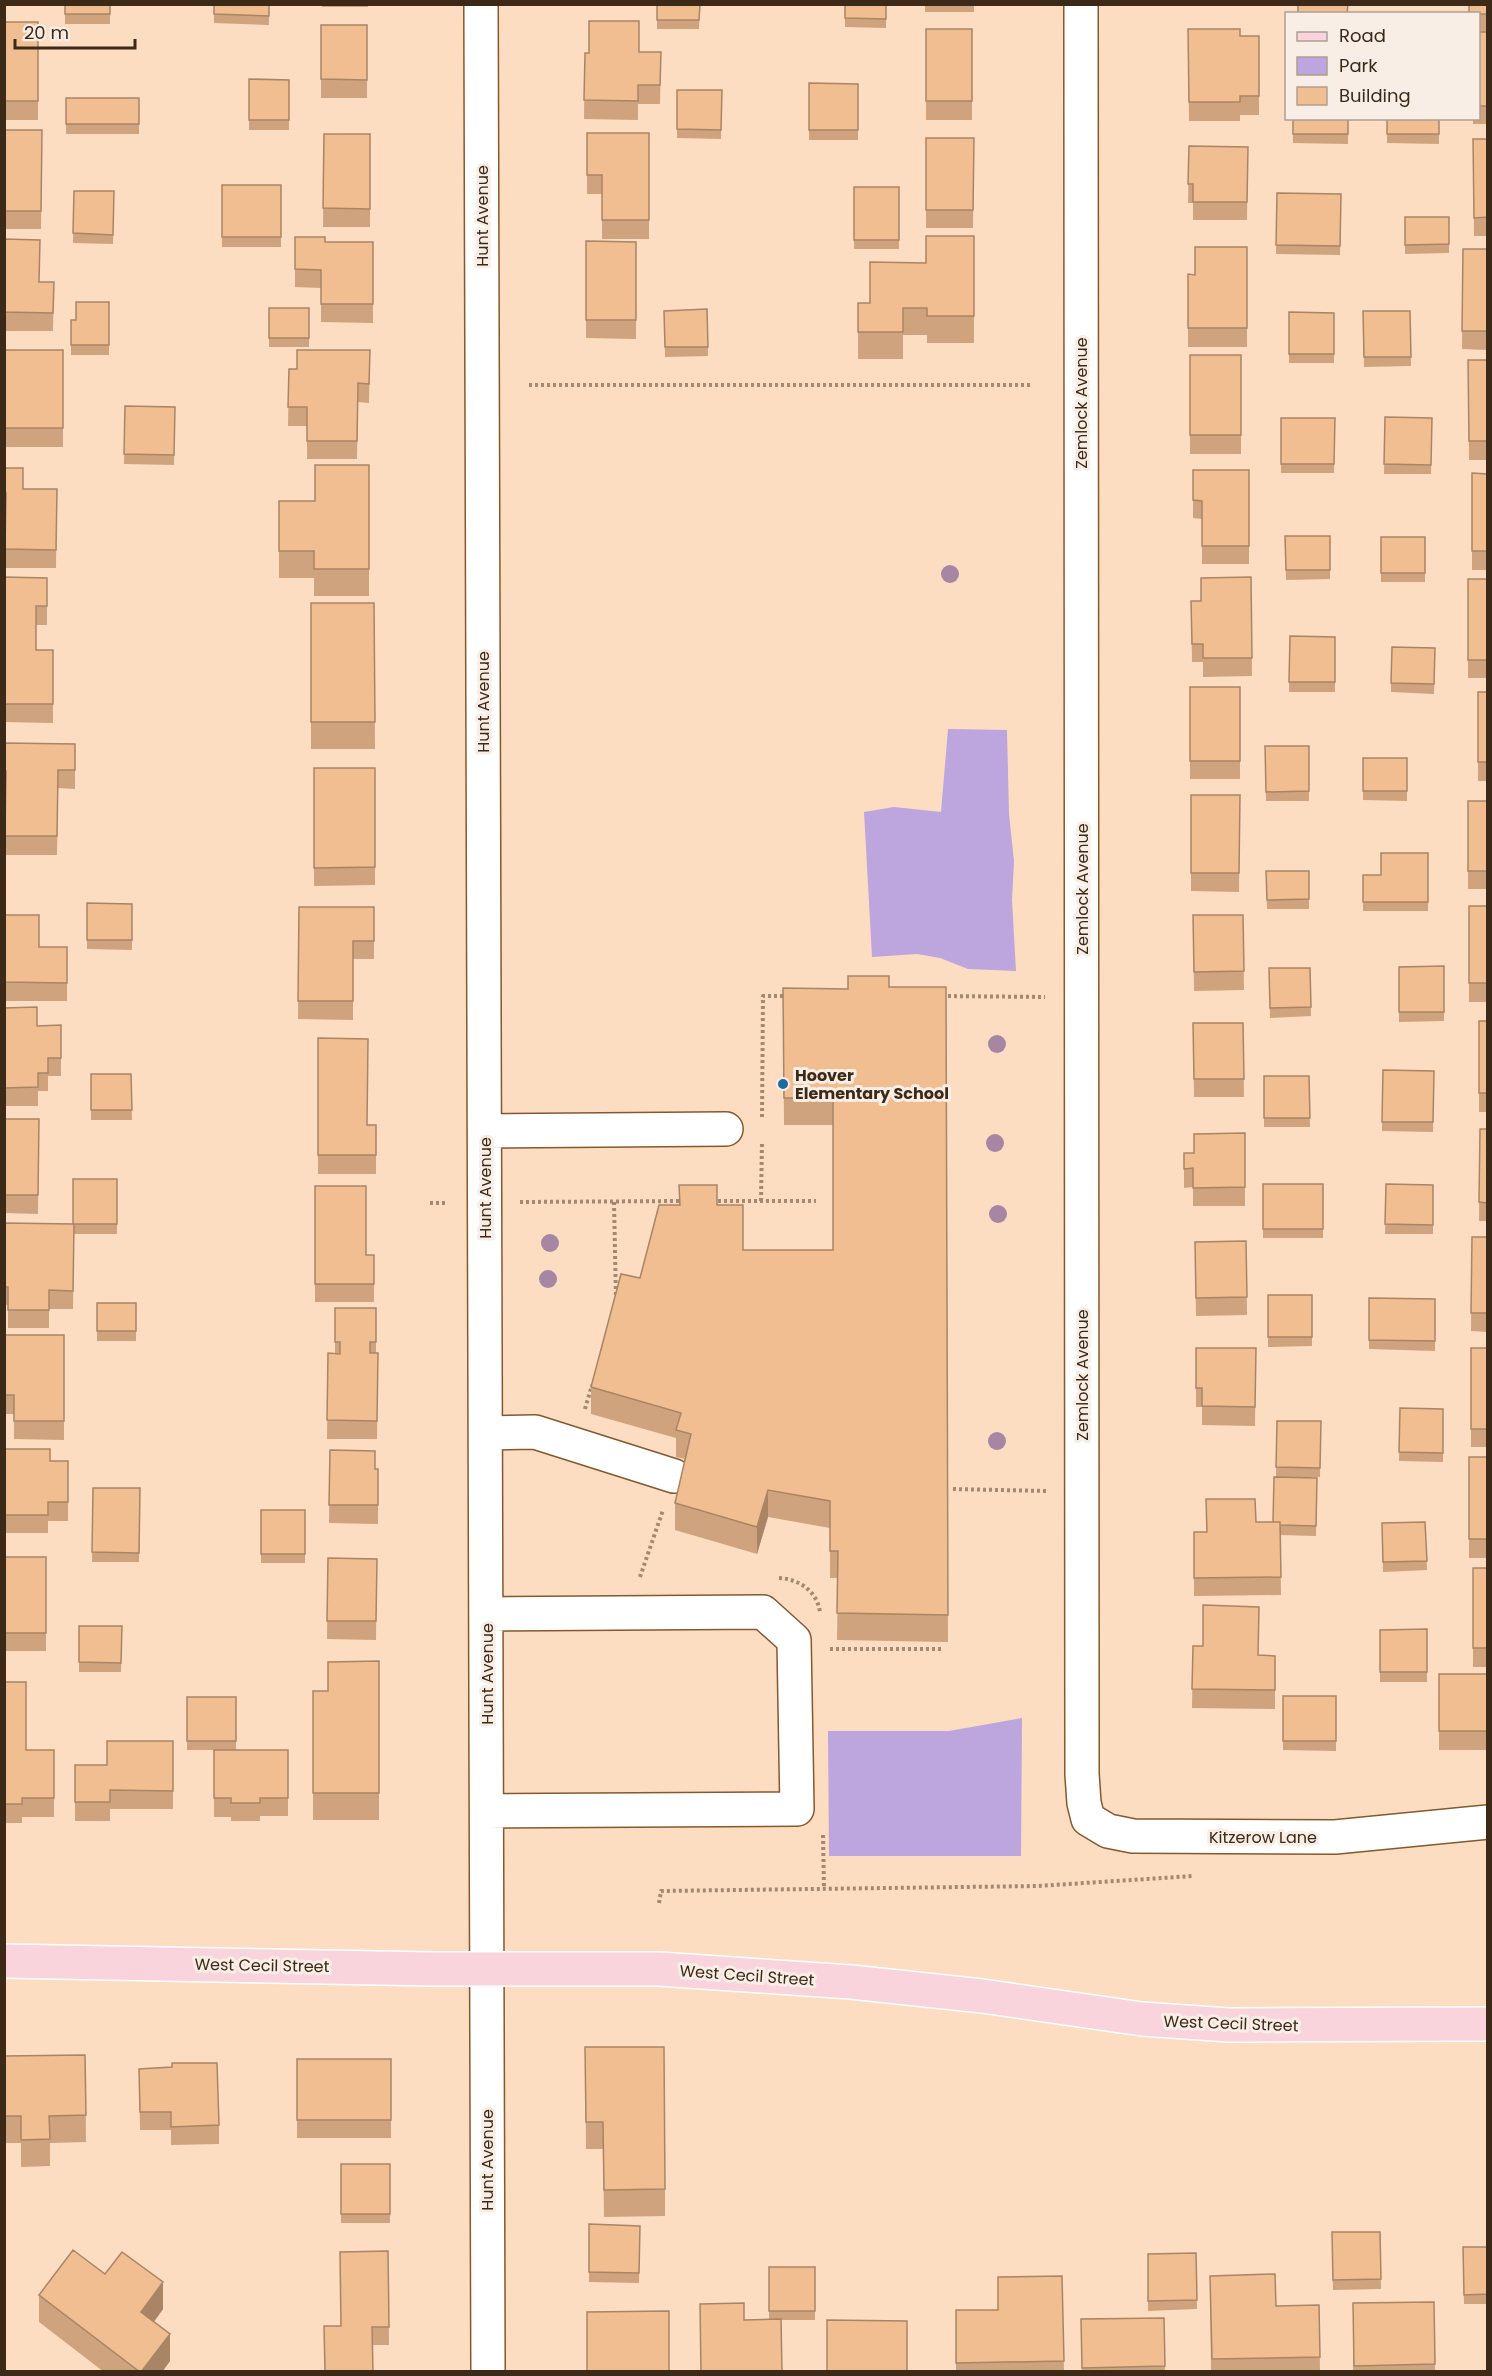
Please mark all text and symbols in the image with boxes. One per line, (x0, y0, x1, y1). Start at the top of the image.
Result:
scale bar (15, 12, 135, 50)
legend (1285, 12, 1480, 120)
text: 20 m (24, 20, 69, 45)
text: Road (1339, 23, 1386, 48)
text: Park (1339, 53, 1378, 78)
text: Building (1339, 83, 1411, 108)
street label: Hunt Avenue (471, 165, 494, 267)
street label: Zemlock Avenue (1070, 337, 1093, 469)
street label: Hunt Avenue (472, 651, 495, 753)
street label: Zemlock Avenue (1071, 823, 1094, 955)
place label: Hoover Elementary School (795, 1064, 949, 1105)
marker: Hoover Elementary School (776, 1077, 790, 1091)
street label: Hunt Avenue (474, 1137, 497, 1239)
street label: Zemlock Avenue (1071, 1309, 1094, 1441)
street label: Hunt Avenue (476, 1623, 499, 1725)
street label: Kitzerow Lane (1209, 1826, 1317, 1849)
street label: West Cecil Street (194, 1953, 330, 1978)
street label: West Cecil Street (679, 1959, 815, 1992)
street label: West Cecil Street (1163, 2010, 1299, 2037)
street label: Hunt Avenue (476, 2109, 499, 2211)

